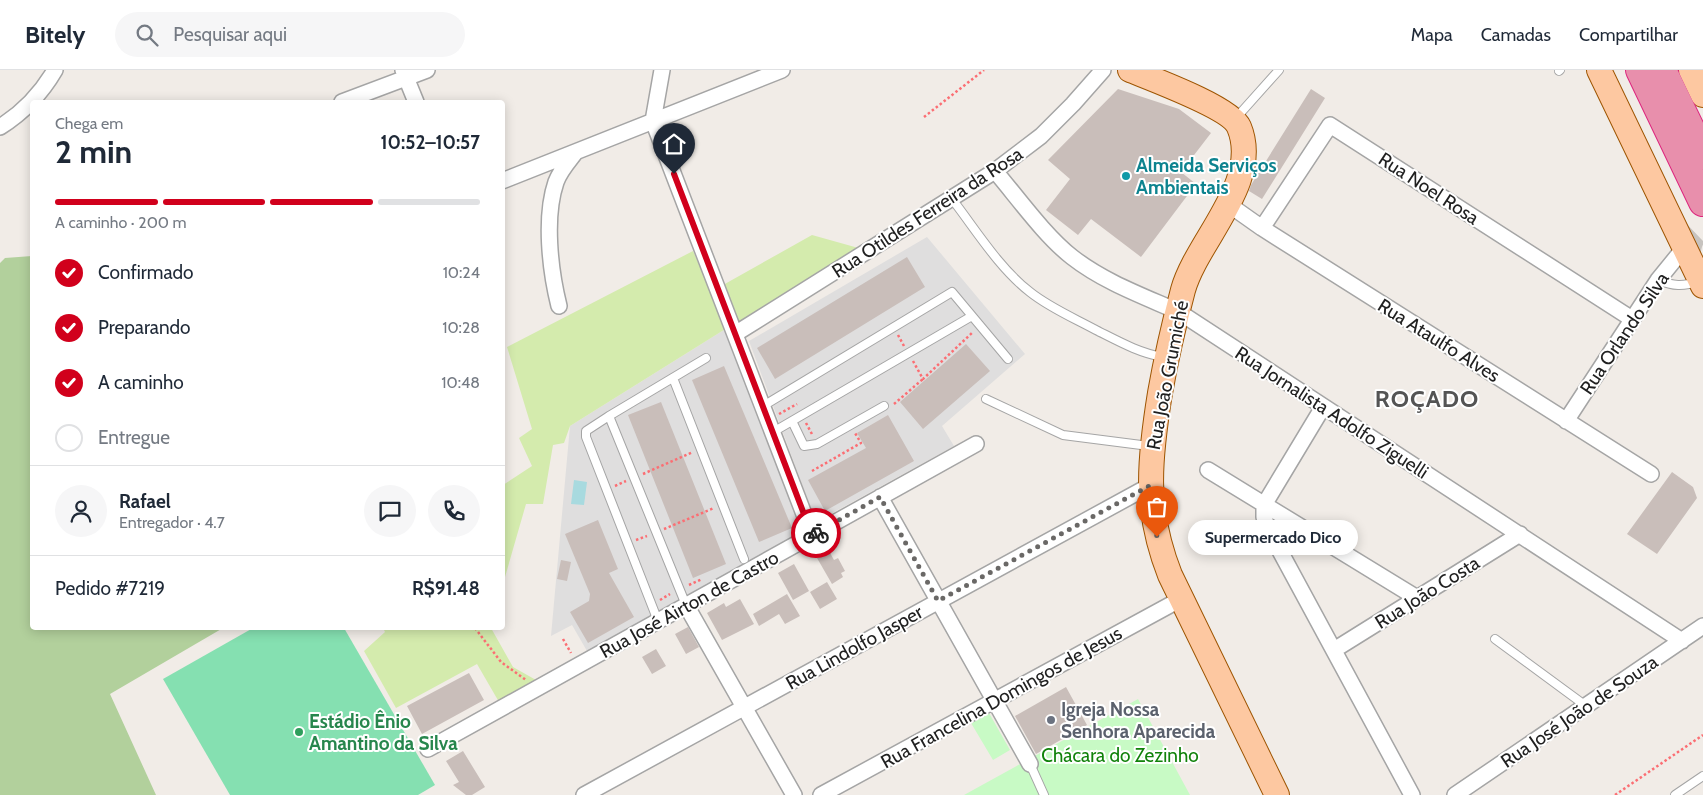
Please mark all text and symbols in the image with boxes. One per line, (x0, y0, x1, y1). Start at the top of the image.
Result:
search box (115, 12, 465, 57)
text: Bitely (25, 20, 85, 49)
icon: search (133, 21, 161, 49)
text: Pesquisar aqui (173, 23, 287, 46)
text: Mapa (1411, 24, 1453, 46)
text: Camadas (1481, 24, 1551, 46)
text: Compartilhar (1579, 24, 1678, 46)
text: Chega em (55, 114, 123, 133)
pin (653, 123, 695, 174)
icon: home (660, 130, 688, 158)
text: 10:52–10:57 (381, 131, 480, 154)
text: 2 min (55, 132, 132, 171)
street label: Rua Otildes Ferreira da Rosa (828, 142, 1027, 283)
street label: Rua Noel Rosa (1374, 147, 1483, 229)
place label: Almeida Serviços Ambientais (1136, 154, 1277, 199)
marker: Almeida Serviços Ambientais (1120, 170, 1132, 182)
text: A caminho · 200 m (55, 213, 187, 232)
icon: check (55, 259, 83, 287)
text: Confirmado (98, 261, 194, 284)
text: 10:24 (443, 263, 480, 282)
street label: Rua Orlando Silva (1575, 268, 1674, 399)
street label: Rua Ataulfo Alves (1374, 294, 1504, 387)
street label: Rua João Grumiché (1142, 298, 1193, 452)
icon: check (55, 314, 83, 342)
text: Preparando (98, 316, 191, 339)
text: 10:28 (442, 318, 480, 337)
street label: Rua Jornalista Adolfo Ziguelli (1231, 341, 1433, 484)
icon: check (55, 369, 83, 397)
text: A caminho (98, 371, 184, 394)
text: 10:48 (441, 373, 480, 392)
district label: ROÇADO (1375, 384, 1479, 413)
text: Entregue (98, 426, 170, 449)
button: person (55, 485, 107, 537)
button: chat (364, 485, 416, 537)
button: phone (428, 485, 480, 537)
pin (1136, 486, 1178, 537)
text: Rafael (119, 490, 171, 513)
icon: bag (1143, 493, 1171, 521)
courier (791, 508, 841, 558)
text: Entregador · 4.7 (119, 513, 225, 532)
icon: bike (802, 519, 830, 547)
callout: Supermercado Dico (1187, 520, 1357, 554)
text: Supermercado Dico (1205, 528, 1341, 547)
street label: Rua José Airton de Castro (596, 546, 783, 663)
street label: Rua João Costa (1371, 551, 1484, 634)
text: Pedido #7219 (55, 577, 165, 600)
text: R$91.48 (412, 577, 480, 600)
street label: Rua Lindolfo Jasper (782, 600, 927, 695)
street label: Rua Francelina Domingos de Jesus (877, 621, 1126, 773)
street label: Rua José João de Souza (1496, 650, 1662, 773)
place label: Igreja Nossa Senhora Aparecida (1061, 698, 1216, 743)
place label: Estádio Ênio Amantino da Silva (309, 709, 458, 755)
marker: Igreja Nossa Senhora Aparecida (1045, 714, 1057, 726)
marker: Estádio Ênio Amantino da Silva (293, 726, 305, 738)
park label: Chácara do Zezinho (1041, 744, 1199, 767)

